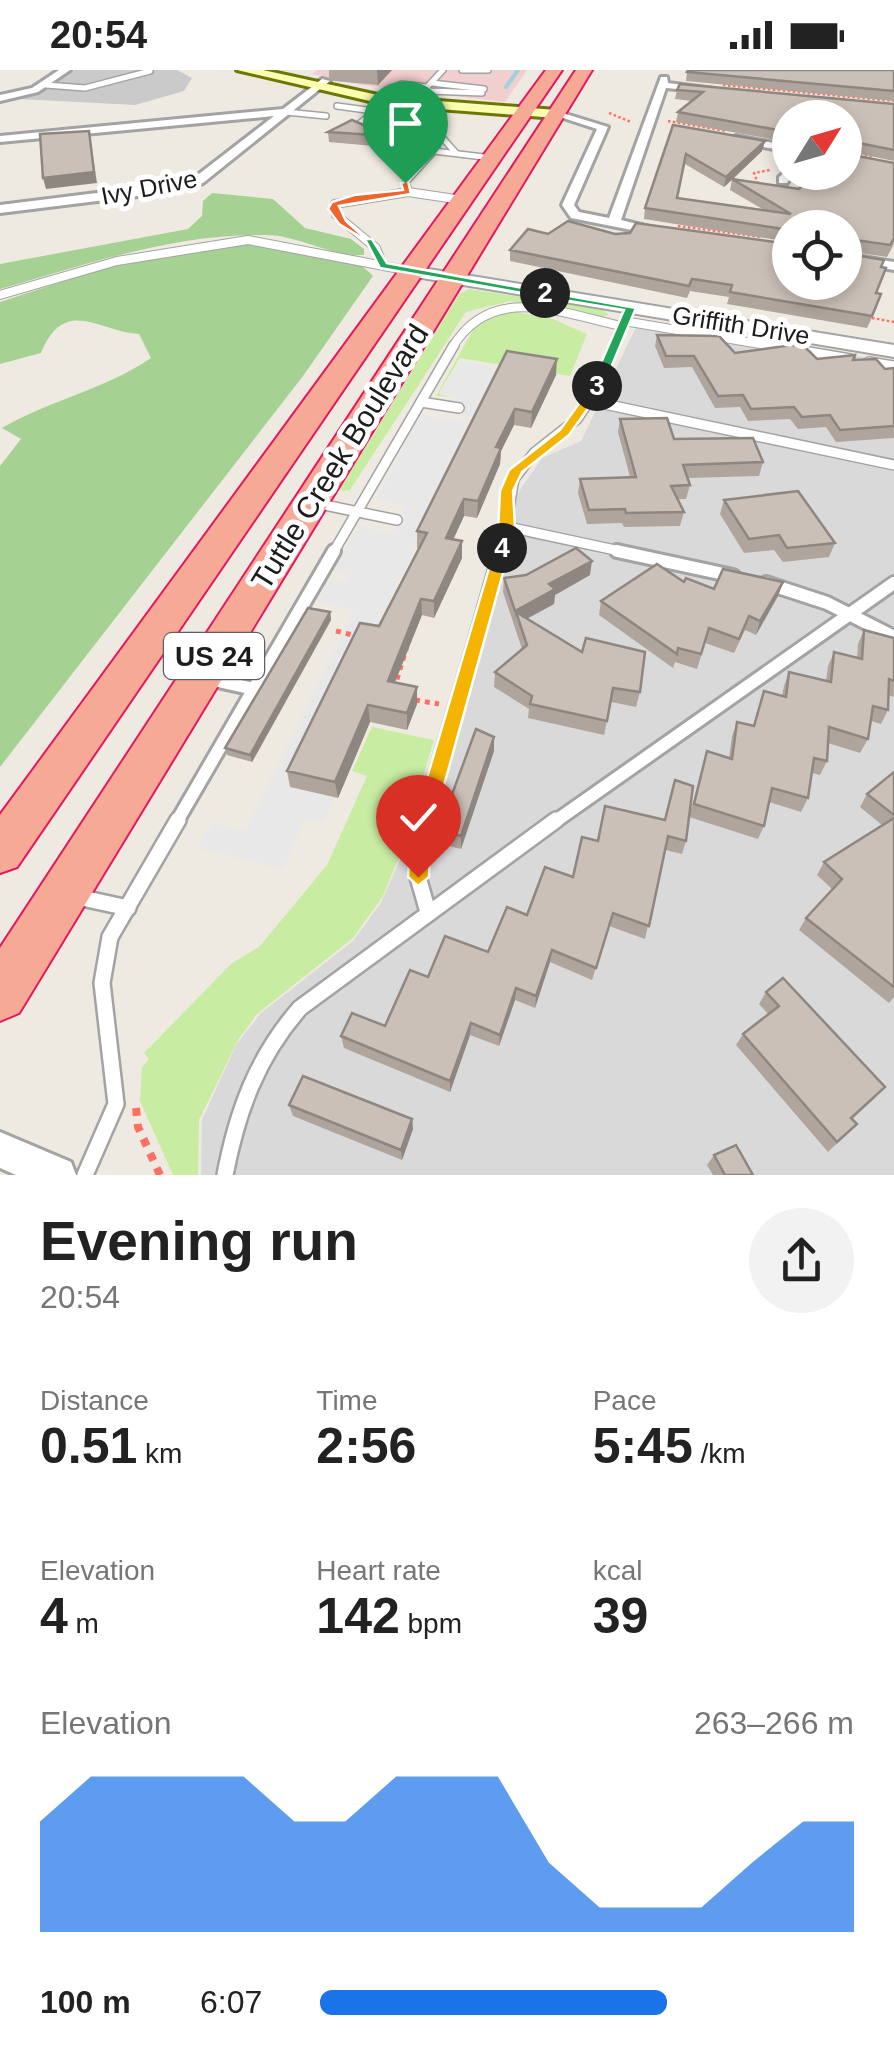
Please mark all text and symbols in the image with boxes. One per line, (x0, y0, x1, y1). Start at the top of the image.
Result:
text: 20:54 (50, 14, 147, 56)
pin (363, 81, 448, 184)
icon: arrive (378, 96, 433, 151)
north arrow (772, 100, 862, 190)
map controls (772, 100, 862, 300)
street label: Ivy Drive (99, 164, 199, 210)
button: locate (772, 210, 862, 300)
pin: 2 (520, 268, 570, 318)
text: 2 (537, 277, 553, 308)
street label: Griffith Drive (670, 300, 812, 350)
street label: Tuttle Creek Boulevard (245, 318, 435, 595)
pin: 3 (572, 361, 622, 411)
text: 3 (589, 370, 605, 401)
pin: 4 (477, 523, 527, 573)
text: 4 (494, 532, 510, 563)
road number: US 24 (164, 633, 264, 679)
pin (376, 775, 461, 878)
icon: check (391, 790, 446, 845)
button: share (749, 1208, 854, 1313)
text: Evening run (40, 1210, 358, 1272)
text: 20:54 (40, 1279, 120, 1315)
text: Distance (40, 1385, 149, 1416)
text: Time (316, 1385, 378, 1416)
text: Pace (593, 1385, 656, 1416)
text: 0.51 (40, 1418, 137, 1474)
text: 2:56 (316, 1418, 416, 1474)
text: 5:45 (593, 1418, 693, 1474)
text: km (137, 1438, 182, 1469)
text: /km (693, 1438, 746, 1469)
text: Elevation (40, 1555, 155, 1586)
text: Heart rate (316, 1555, 441, 1586)
text: kcal (593, 1555, 642, 1586)
text: 4 (40, 1588, 68, 1644)
text: 142 (316, 1588, 400, 1644)
text: 39 (593, 1588, 648, 1644)
text: m (68, 1608, 99, 1639)
text: bpm (400, 1608, 462, 1639)
text: Elevation (40, 1705, 172, 1741)
text: 263–266 m (694, 1705, 854, 1741)
text: 100 m (40, 1984, 131, 2020)
text: 6:07 (200, 1984, 262, 2020)

